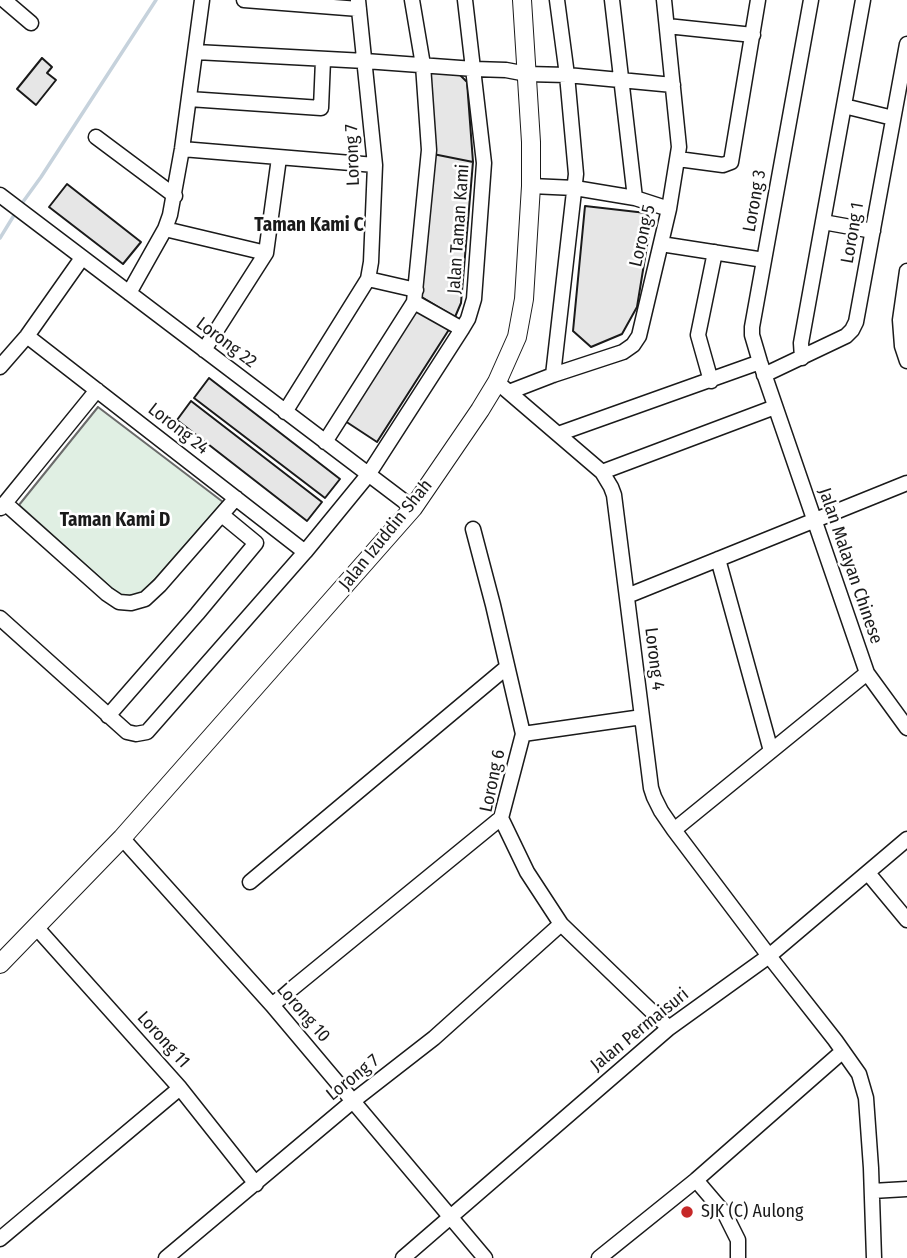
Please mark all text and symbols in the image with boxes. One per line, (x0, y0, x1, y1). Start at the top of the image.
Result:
street label: Lorong 7 (341, 124, 365, 186)
street label: Jalan Taman Kami (444, 163, 474, 295)
street label: Lorong 3 (739, 168, 771, 234)
street label: Lorong 1 (837, 201, 869, 265)
street label: Lorong 5 (625, 203, 661, 269)
district label: Taman Kami C (254, 215, 364, 237)
street label: Lorong 22 (191, 313, 261, 373)
street label: Lorong 24 (143, 399, 213, 459)
street label: Jalan Izuddin Shah (335, 475, 437, 595)
street label: Jalan Malayan Chinese (813, 485, 887, 647)
district label: Taman Kami D (60, 510, 170, 532)
street label: Lorong 4 (639, 626, 669, 692)
street label: Lorong 6 (476, 748, 510, 814)
street label: Lorong 10 (272, 979, 334, 1047)
street label: Jalan Permaisuri (587, 984, 693, 1076)
street label: Lorong 11 (132, 1007, 194, 1073)
street label: Lorong 7 (322, 1050, 384, 1106)
place label: SJK (C) Aulong (701, 1201, 803, 1223)
marker: SJK (C) Aulong (679, 1204, 695, 1220)

